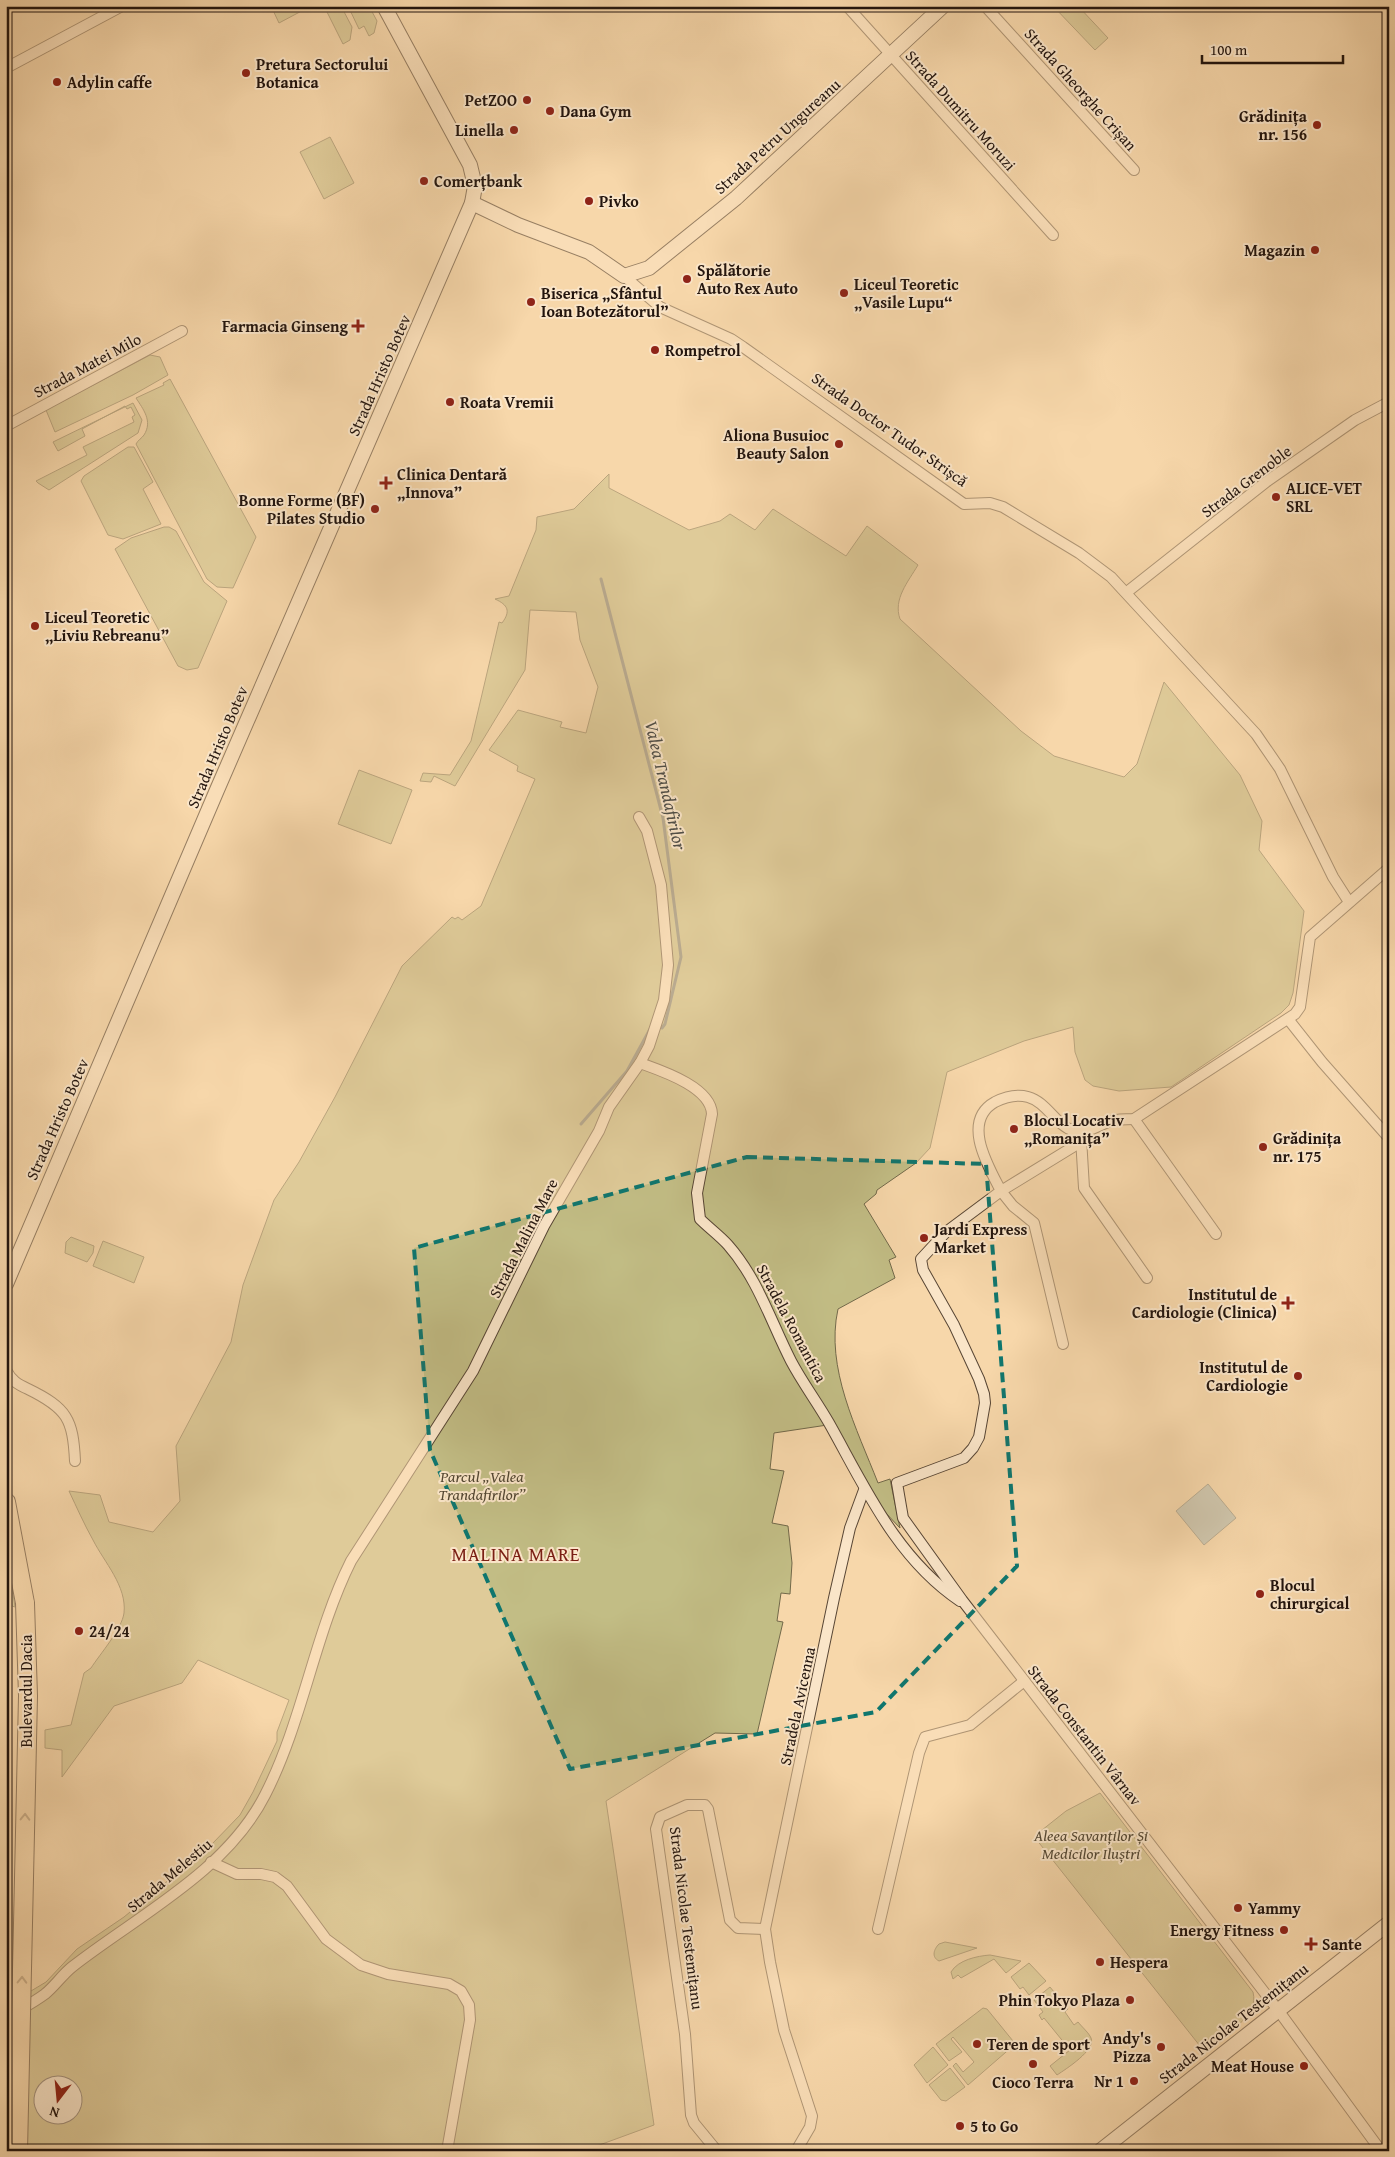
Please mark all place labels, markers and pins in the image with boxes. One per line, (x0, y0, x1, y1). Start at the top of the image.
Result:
place label: Pretura Sectorului Botanica (256, 52, 388, 94)
marker: Pretura Sectorului Botanica (240, 67, 252, 79)
place label: Adylin caffe (67, 70, 152, 94)
marker: Adylin caffe (51, 76, 63, 88)
place label: PetZOO (465, 88, 517, 112)
marker: PetZOO (521, 94, 533, 106)
place label: Dana Gym (560, 99, 632, 123)
place label: Grădinița nr. 156 (1239, 104, 1308, 146)
marker: Dana Gym (544, 105, 556, 117)
place label: Linella (455, 118, 505, 142)
marker: Grădinița nr. 156 (1311, 119, 1323, 131)
marker: Linella (508, 124, 520, 136)
place label: Comerțbank (434, 169, 523, 193)
marker: Comerțbank (418, 175, 430, 187)
place label: Pivko (599, 189, 639, 213)
marker: Pivko (583, 195, 595, 207)
place label: Magazin (1244, 238, 1306, 262)
marker: Magazin (1309, 244, 1321, 256)
place label: Spălătorie Auto Rex Auto (697, 258, 798, 300)
place label: Liceul Teoretic „Vasile Lupu“ (854, 272, 959, 314)
marker: Spălătorie Auto Rex Auto (681, 273, 693, 285)
place label: Biserica „Sfântul Ioan Botezătorul” (541, 281, 669, 323)
marker: Liceul Teoretic „Vasile Lupu“ (838, 287, 850, 299)
marker: Biserica „Sfântul Ioan Botezătorul” (525, 296, 537, 308)
place label: Farmacia Ginseng (222, 314, 349, 338)
marker: Farmacia Ginseng (352, 320, 364, 332)
place label: Rompetrol (665, 338, 741, 362)
marker: Rompetrol (649, 344, 661, 356)
place label: Roata Vremii (460, 390, 554, 414)
marker: Roata Vremii (444, 396, 456, 408)
place label: Aliona Busuioc Beauty Salon (723, 423, 830, 465)
marker: Aliona Busuioc Beauty Salon (833, 438, 845, 450)
place label: Clinica Dentară „Innova” (397, 462, 508, 504)
marker: Clinica Dentară „Innova” (379, 476, 393, 490)
place label: ALICE-VET SRL (1286, 476, 1363, 518)
place label: Bonne Forme (BF) Pilates Studio (239, 488, 365, 530)
marker: ALICE-VET SRL (1270, 491, 1282, 503)
marker: Bonne Forme (BF) Pilates Studio (369, 503, 381, 515)
place label: Liceul Teoretic „Liviu Rebreanu” (45, 605, 169, 647)
marker: Liceul Teoretic „Liviu Rebreanu” (29, 620, 41, 632)
place label: Blocul Locativ „Romanița” (1024, 1108, 1125, 1150)
marker: Blocul Locativ „Romanița” (1008, 1123, 1020, 1135)
place label: Grădinița nr. 175 (1273, 1126, 1342, 1168)
marker: Grădinița nr. 175 (1257, 1141, 1269, 1153)
place label: Jardi Express Market (931, 1217, 1028, 1259)
marker: Jardi Express Market (918, 1232, 930, 1244)
place label: Institutul de Cardiologie (Clinica) (1132, 1282, 1277, 1324)
marker: Institutul de Cardiologie (Clinica) (1281, 1296, 1295, 1310)
place label: Institutul de Cardiologie (1199, 1355, 1288, 1397)
marker: Institutul de Cardiologie (1292, 1370, 1304, 1382)
place label: Blocul chirurgical (1270, 1573, 1349, 1615)
marker: Blocul chirurgical (1254, 1588, 1266, 1600)
place label: 24/24 (89, 1619, 130, 1643)
marker: 24/24 (73, 1625, 85, 1637)
place label: Yammy (1248, 1896, 1302, 1920)
marker: Yammy (1232, 1902, 1244, 1914)
place label: Energy Fitness (1170, 1918, 1274, 1942)
marker: Energy Fitness (1278, 1924, 1290, 1936)
place label: Sante (1322, 1932, 1362, 1956)
marker: Sante (1304, 1937, 1318, 1951)
place label: Hespera (1110, 1950, 1169, 1974)
marker: Hespera (1094, 1956, 1106, 1968)
place label: Phin Tokyo Plaza (999, 1988, 1121, 2012)
marker: Phin Tokyo Plaza (1124, 1994, 1136, 2006)
place label: Andy's Pizza (1103, 2026, 1152, 2068)
place label: Teren de sport (987, 2032, 1090, 2056)
marker: Teren de sport (971, 2038, 983, 2050)
marker: Andy's Pizza (1155, 2041, 1167, 2053)
place label: Meat House (1211, 2054, 1294, 2078)
marker: Cioco Terra (1027, 2058, 1039, 2070)
marker: Meat House (1298, 2060, 1310, 2072)
place label: Nr 1 (1094, 2069, 1124, 2093)
place label: Cioco Terra (992, 2070, 1074, 2094)
marker: Nr 1 (1128, 2075, 1140, 2087)
place label: 5 to Go (970, 2114, 1019, 2138)
marker: 5 to Go (954, 2120, 966, 2132)

